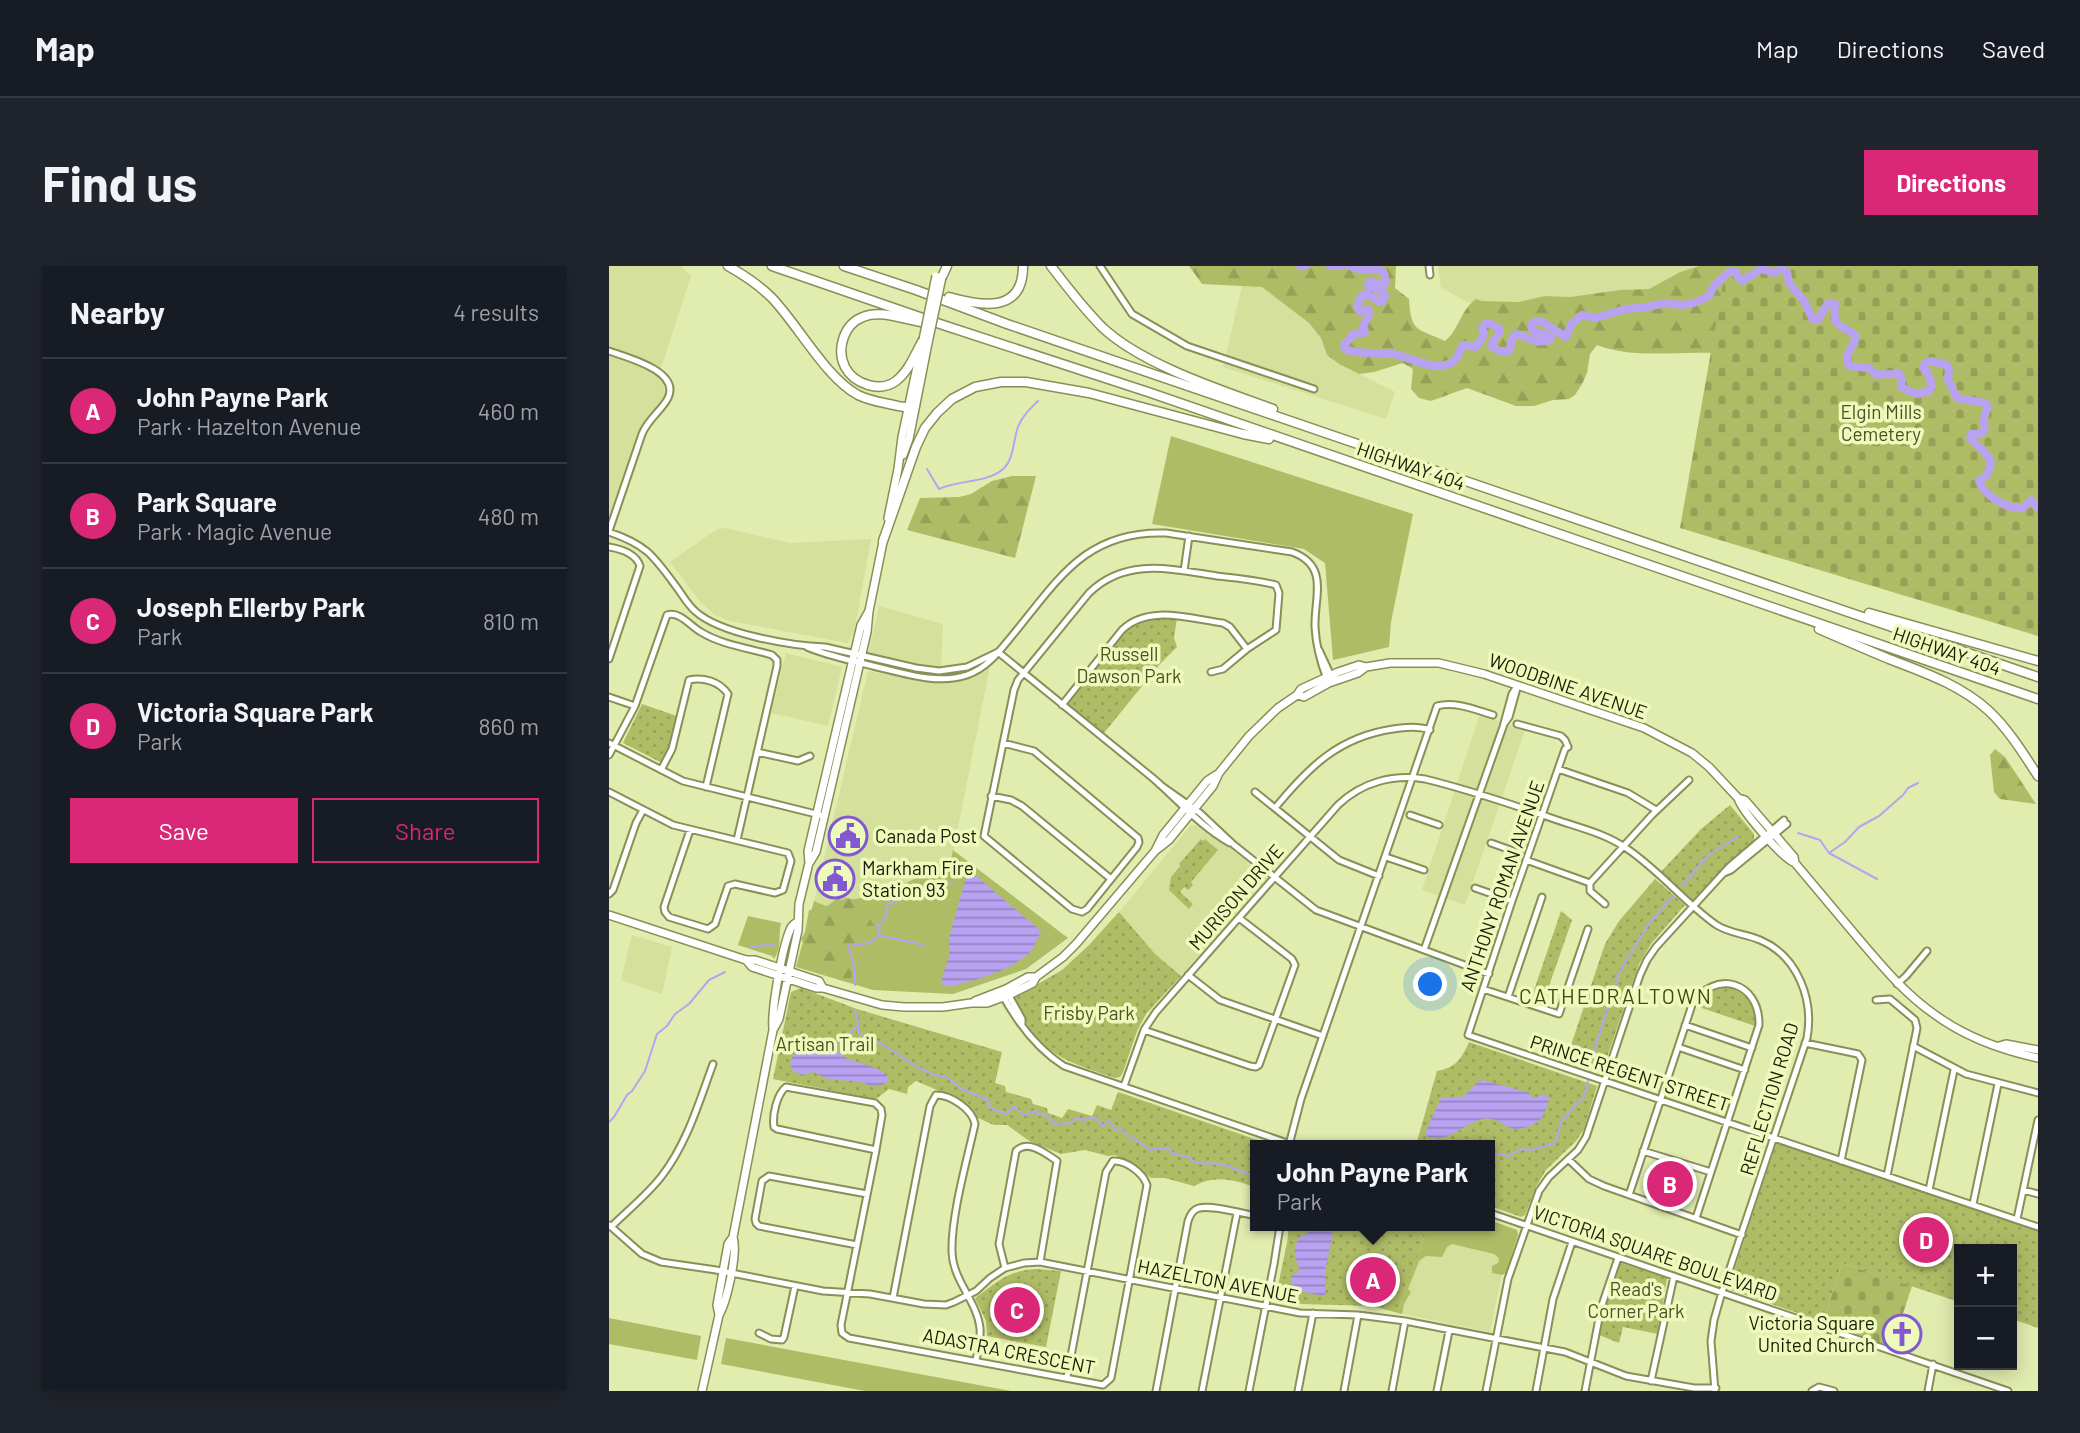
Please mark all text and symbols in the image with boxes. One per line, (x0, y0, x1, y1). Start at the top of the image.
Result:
text: Map (35, 28, 95, 68)
text: Map (1756, 34, 1799, 63)
text: Directions (1837, 34, 1944, 63)
text: Saved (1982, 34, 2045, 63)
button: Directions (1864, 150, 2038, 215)
text: Find us (42, 153, 197, 212)
text: Nearby (70, 294, 165, 330)
text: 4 results (453, 298, 539, 326)
text: John Payne Park (137, 381, 329, 412)
text: A (85, 397, 101, 425)
text: 460 m (478, 397, 539, 425)
park label: Elgin Mills Cemetery (1840, 400, 1922, 445)
text: Park · Hazelton Avenue (137, 412, 361, 440)
street label: HIGHWAY 404 (1354, 436, 1468, 495)
text: Park Square (137, 486, 277, 517)
text: B (86, 502, 100, 530)
text: 480 m (478, 502, 539, 530)
text: Park · Magic Avenue (137, 517, 332, 545)
text: Joseph Ellerby Park (137, 591, 365, 622)
text: C (86, 607, 100, 635)
text: 810 m (483, 607, 539, 635)
street label: HIGHWAY 404 (1890, 621, 2004, 680)
text: Park (137, 622, 182, 650)
park label: Russell Dawson Park (1076, 642, 1182, 687)
street label: WOODBINE AVENUE (1486, 648, 1650, 723)
text: Victoria Square Park (137, 696, 374, 727)
text: D (86, 712, 100, 740)
text: 860 m (479, 712, 539, 740)
text: Park (137, 727, 182, 755)
street label: ANTHONY ROMAN AVENUE (1455, 777, 1548, 994)
button: Save (70, 798, 298, 863)
button: Share (312, 798, 539, 863)
public building icon: Canada Post (827, 815, 869, 857)
place label: Canada Post (875, 824, 977, 847)
street label: MURISON DRIVE (1183, 839, 1288, 954)
place label: Markham Fire Station 93 (862, 856, 974, 901)
public building icon: Markham Fire Station 93 (814, 858, 856, 900)
your location (1413, 967, 1447, 1001)
district label: CATHEDRALTOWN (1519, 983, 1713, 1008)
park label: Frisby Park (1043, 1001, 1135, 1024)
street label: REFLECTION ROAD (1734, 1020, 1803, 1178)
street label: PRINCE REGENT STREET (1528, 1029, 1733, 1116)
park label: Artisan Trail (776, 1032, 874, 1055)
popup (1250, 1140, 1495, 1231)
text: John Payne Park (1277, 1156, 1468, 1187)
pin: B (1647, 1158, 1693, 1210)
text: Park (1277, 1187, 1322, 1215)
street label: VICTORIA SQUARE BOULEVARD (1530, 1200, 1780, 1305)
pin: D (1903, 1214, 1949, 1266)
map controls (1954, 1244, 2017, 1370)
button: + (1954, 1244, 2017, 1307)
street label: HAZELTON AVENUE (1136, 1254, 1301, 1307)
pin: A (1350, 1254, 1396, 1306)
park label: Read's Corner Park (1587, 1277, 1685, 1322)
pin: C (994, 1284, 1040, 1336)
button: − (1954, 1307, 2017, 1370)
place label: Victoria Square United Church (1748, 1311, 1875, 1356)
church icon: Victoria Square United Church (1881, 1313, 1923, 1355)
street label: ADASTRA CRESCENT (921, 1322, 1097, 1379)

